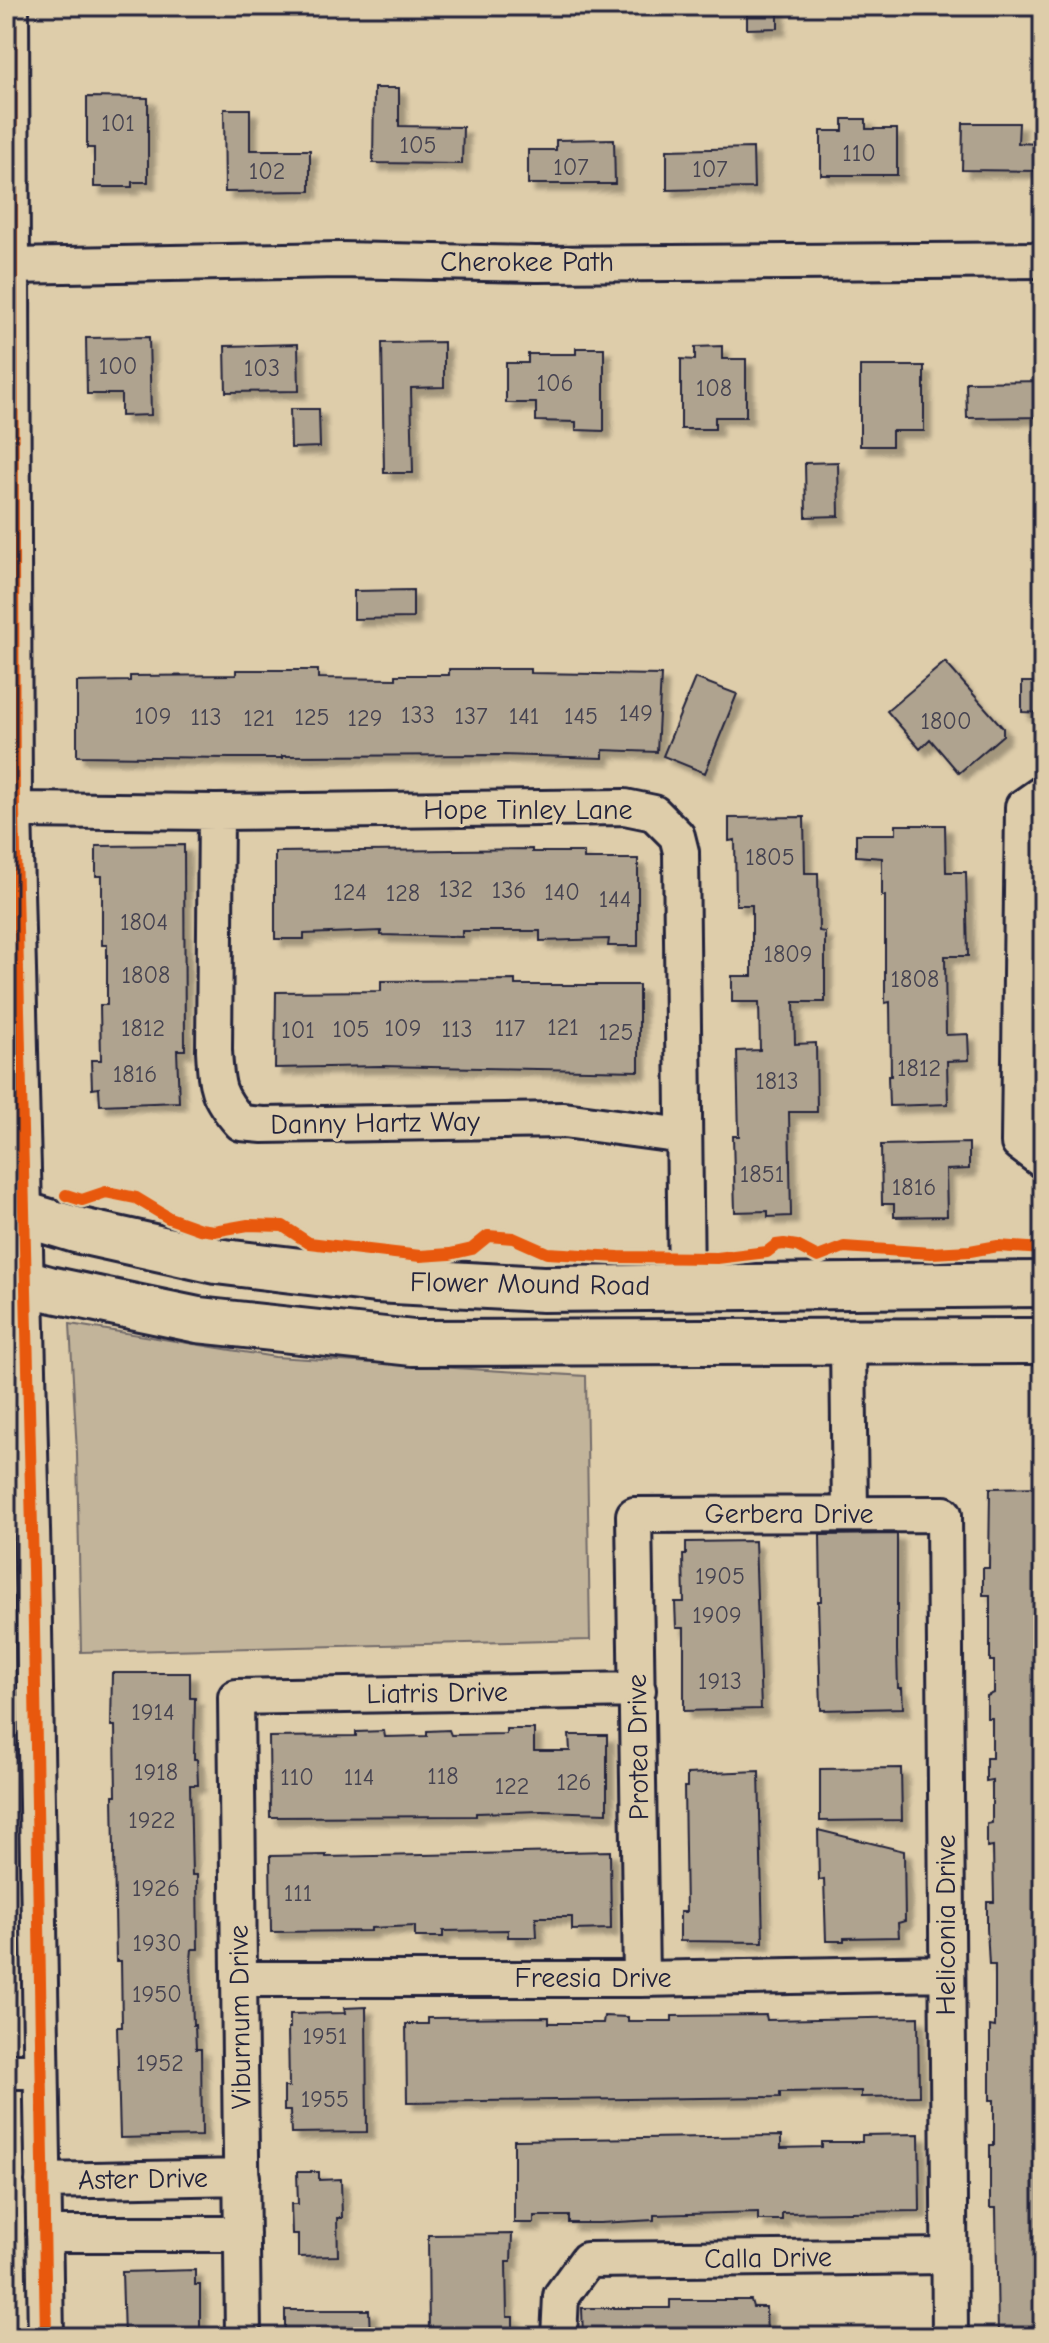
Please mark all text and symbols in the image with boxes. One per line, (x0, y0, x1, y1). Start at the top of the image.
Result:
house number: 101 (101, 109, 135, 137)
house number: 105 (399, 131, 437, 159)
house number: 110 (842, 139, 876, 167)
house number: 107 (553, 153, 589, 181)
house number: 107 (692, 155, 728, 183)
house number: 102 (249, 157, 285, 185)
street label: Cherokee Path (440, 246, 614, 278)
house number: 100 (99, 352, 137, 380)
house number: 103 (244, 354, 280, 382)
house number: 106 (536, 369, 574, 397)
house number: 108 (696, 374, 732, 402)
house number: 149 (619, 699, 653, 727)
house number: 133 (401, 701, 435, 729)
house number: 109 (135, 702, 171, 730)
house number: 137 (455, 702, 488, 730)
house number: 141 (509, 702, 539, 730)
house number: 145 (564, 702, 598, 730)
house number: 113 (190, 703, 222, 731)
house number: 125 (294, 703, 330, 731)
house number: 121 (243, 704, 275, 732)
house number: 129 (348, 704, 382, 732)
house number: 1800 (920, 707, 972, 735)
street label: Hope Tinley Lane (423, 794, 633, 826)
house number: 1805 (745, 843, 795, 871)
house number: 132 (439, 875, 473, 903)
house number: 136 (492, 876, 526, 904)
house number: 124 (333, 878, 367, 906)
house number: 140 (544, 878, 580, 906)
house number: 128 (386, 879, 420, 907)
house number: 144 (599, 885, 631, 913)
house number: 1804 (120, 908, 168, 936)
house number: 1809 (763, 940, 813, 968)
house number: 1808 (122, 961, 170, 989)
house number: 1808 (891, 965, 939, 993)
house number: 121 (547, 1013, 579, 1041)
house number: 1812 (121, 1014, 165, 1042)
house number: 109 (385, 1014, 421, 1042)
house number: 117 (495, 1014, 525, 1042)
house number: 105 (332, 1015, 370, 1043)
house number: 113 (441, 1015, 473, 1043)
house number: 101 (281, 1016, 315, 1044)
house number: 125 (598, 1018, 634, 1046)
house number: 1812 (897, 1054, 941, 1082)
house number: 1816 (113, 1060, 157, 1088)
house number: 1813 (755, 1067, 799, 1095)
street label: Danny Hartz Way (270, 1105, 481, 1141)
house number: 1851 (740, 1160, 784, 1188)
house number: 1816 (892, 1173, 936, 1201)
street label: Flower Mound Road (410, 1266, 650, 1302)
street label: Gerbera Drive (705, 1498, 873, 1530)
house number: 1905 (695, 1562, 745, 1590)
house number: 1909 (692, 1601, 742, 1629)
house number: 1913 (698, 1667, 742, 1695)
street label: Protea Drive (621, 1674, 655, 1820)
street label: Liatris Drive (366, 1676, 508, 1710)
house number: 1914 (131, 1698, 175, 1726)
house number: 1918 (134, 1758, 178, 1786)
house number: 118 (427, 1762, 459, 1790)
house number: 110 (280, 1763, 314, 1791)
house number: 114 (344, 1763, 374, 1791)
house number: 126 (556, 1768, 592, 1796)
house number: 122 (495, 1772, 529, 1800)
house number: 1922 (128, 1806, 176, 1834)
street label: Heliconia Drive (930, 1835, 962, 2015)
house number: 1926 (132, 1874, 180, 1902)
house number: 111 (284, 1879, 312, 1907)
street label: Viburnum Drive (222, 1925, 258, 2109)
house number: 1930 (132, 1929, 182, 1957)
street label: Freesia Drive (515, 1962, 671, 1994)
house number: 1950 (132, 1980, 182, 2008)
house number: 1951 (303, 2022, 347, 2050)
house number: 1952 (136, 2049, 184, 2077)
house number: 1955 (301, 2085, 349, 2113)
street label: Aster Drive (78, 2162, 208, 2196)
street label: Calla Drive (704, 2241, 832, 2275)

